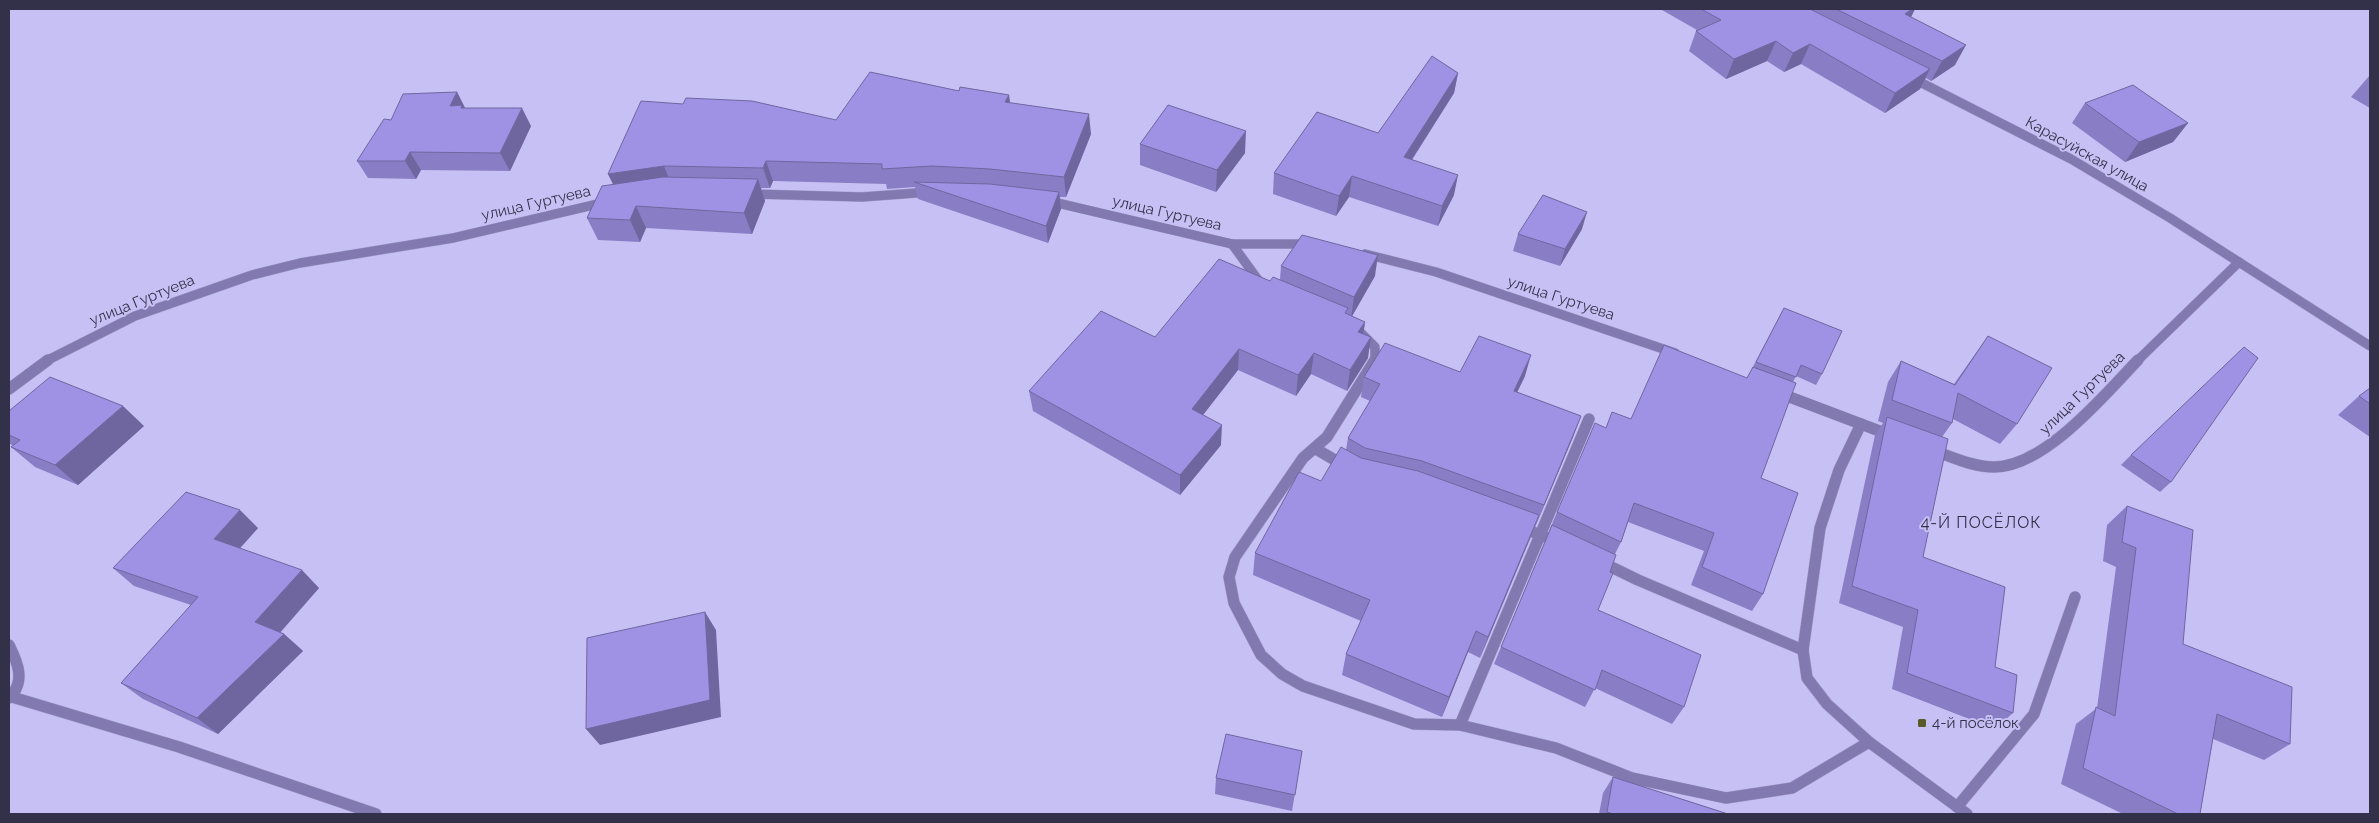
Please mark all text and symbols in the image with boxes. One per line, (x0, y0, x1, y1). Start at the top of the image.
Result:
street label: Карасуйская улица (2022, 113, 2152, 195)
street label: улица Гуртуева (480, 182, 592, 224)
street label: улица Гуртуева (1111, 192, 1223, 234)
street label: улица Гуртуева (87, 271, 197, 329)
street label: улица Гуртуева (1505, 272, 1617, 324)
street label: улица Гуртуева (2036, 348, 2128, 438)
district label: 4-Й ПОСЁЛОК (1921, 512, 2041, 532)
place label: 4-й посёлок (1932, 714, 2019, 732)
marker: 4-й посёлок (1916, 717, 1928, 729)

